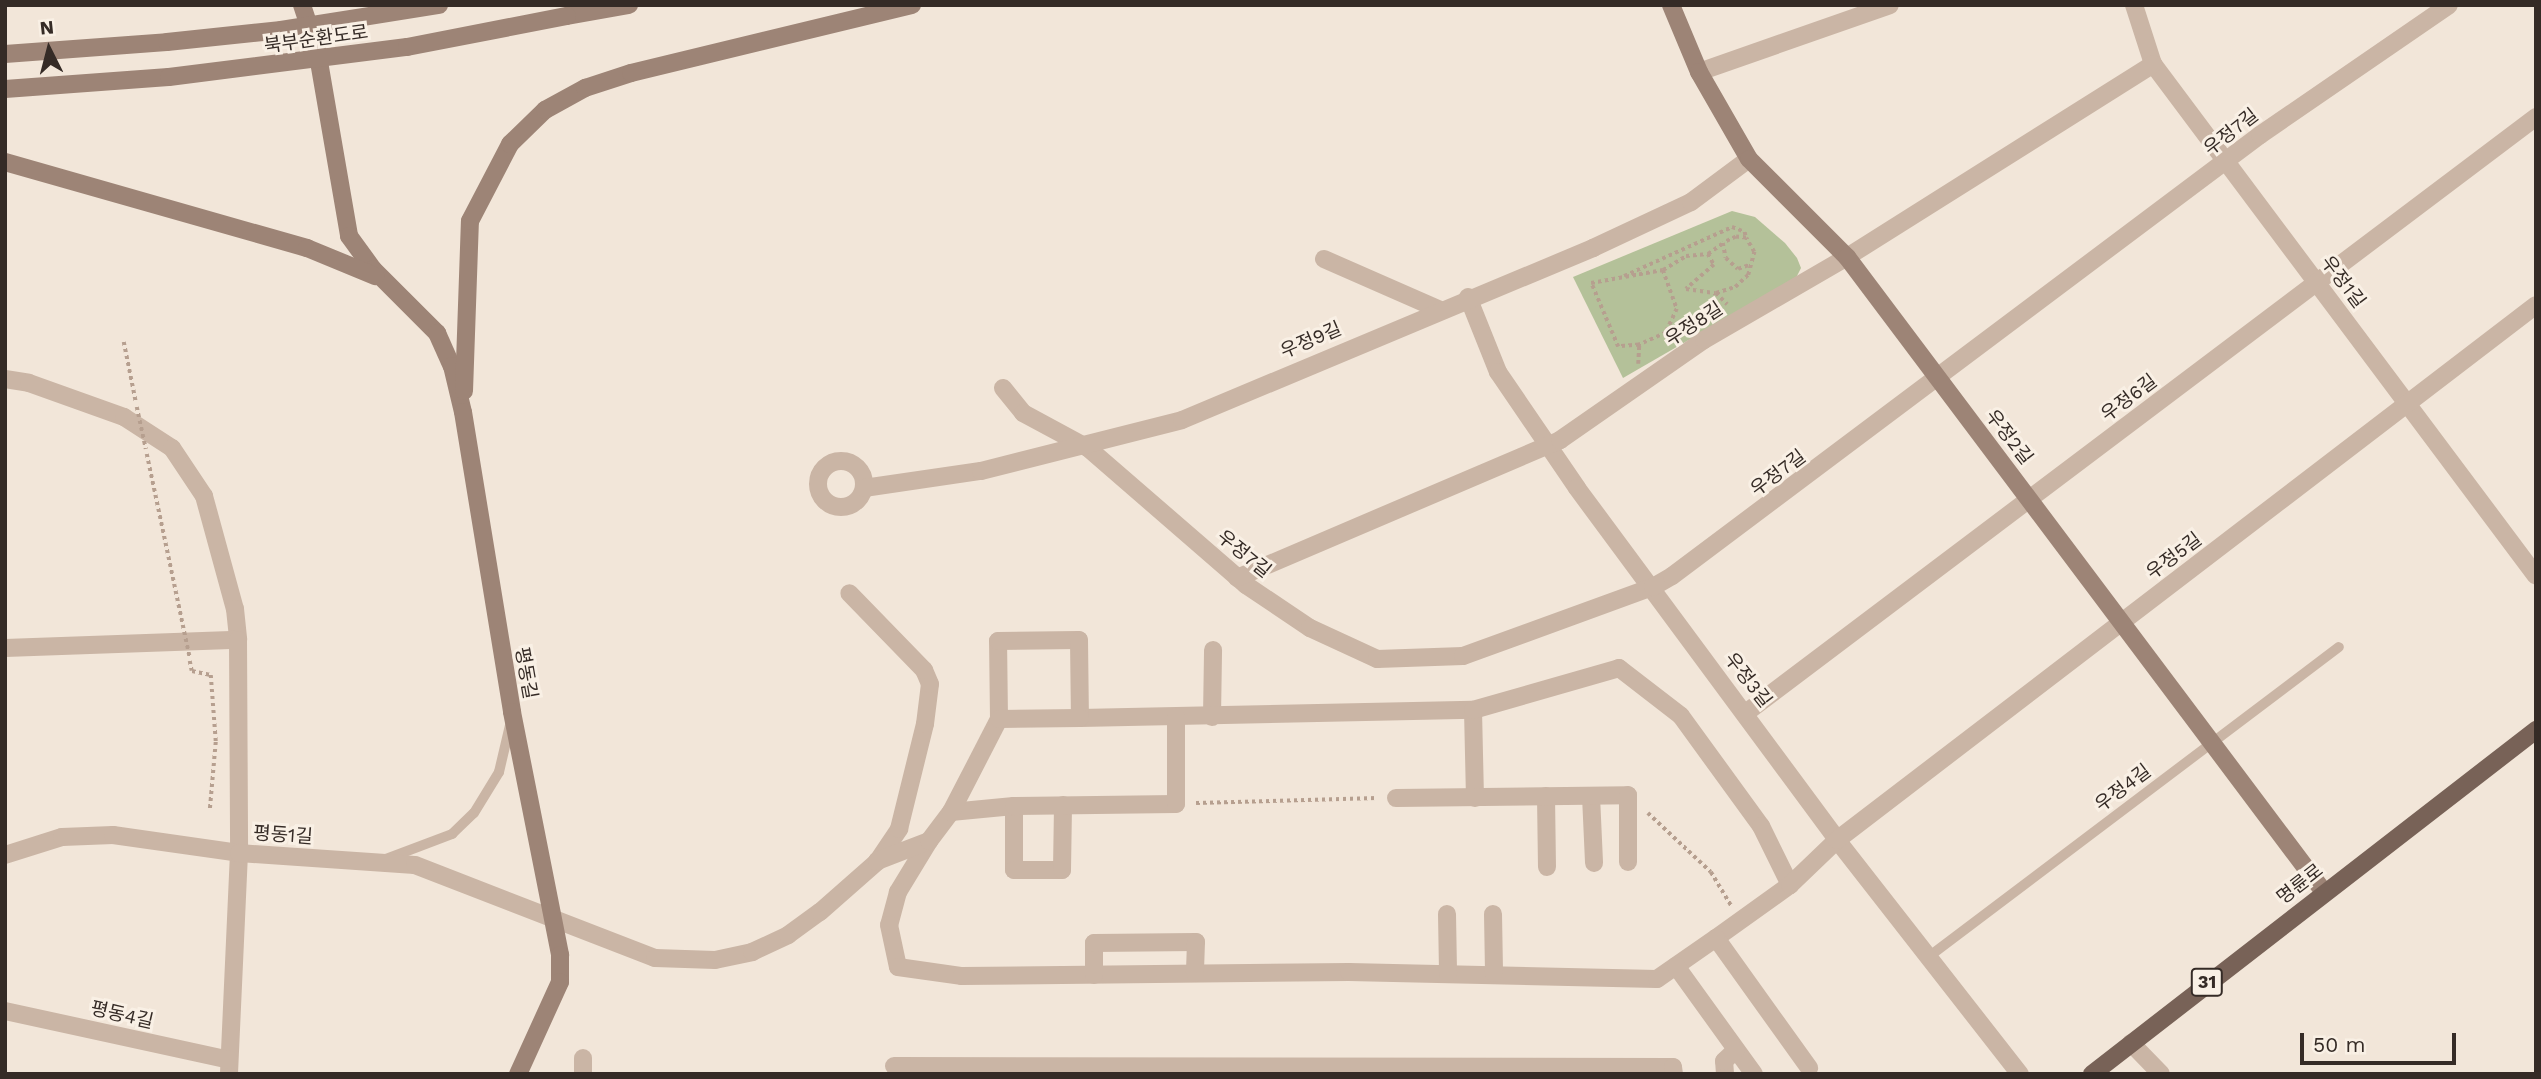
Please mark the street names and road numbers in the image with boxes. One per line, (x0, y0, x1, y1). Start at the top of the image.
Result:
street label: 북부순환도로 (262, 20, 370, 58)
street label: 우정7길 (2199, 104, 2263, 160)
street label: 우정1길 (2316, 251, 2370, 313)
street label: 우정8길 (1661, 297, 1727, 351)
street label: 우정9길 (1277, 317, 1345, 363)
street label: 우정6길 (2097, 370, 2161, 426)
street label: 우정2길 (1980, 405, 2038, 469)
street label: 우정7길 (1746, 445, 1810, 501)
street label: 우정7길 (1212, 525, 1276, 583)
street label: 우정5길 (2142, 528, 2206, 584)
street label: 평동길 (510, 645, 542, 701)
street label: 우정3길 (1719, 648, 1777, 712)
street label: 우정4길 (2091, 760, 2155, 816)
street label: 평동1길 (252, 822, 314, 848)
street label: 명륜로 (2272, 859, 2328, 909)
road number: 31 (2190, 967, 2224, 996)
street label: 평동4길 (88, 997, 156, 1033)

